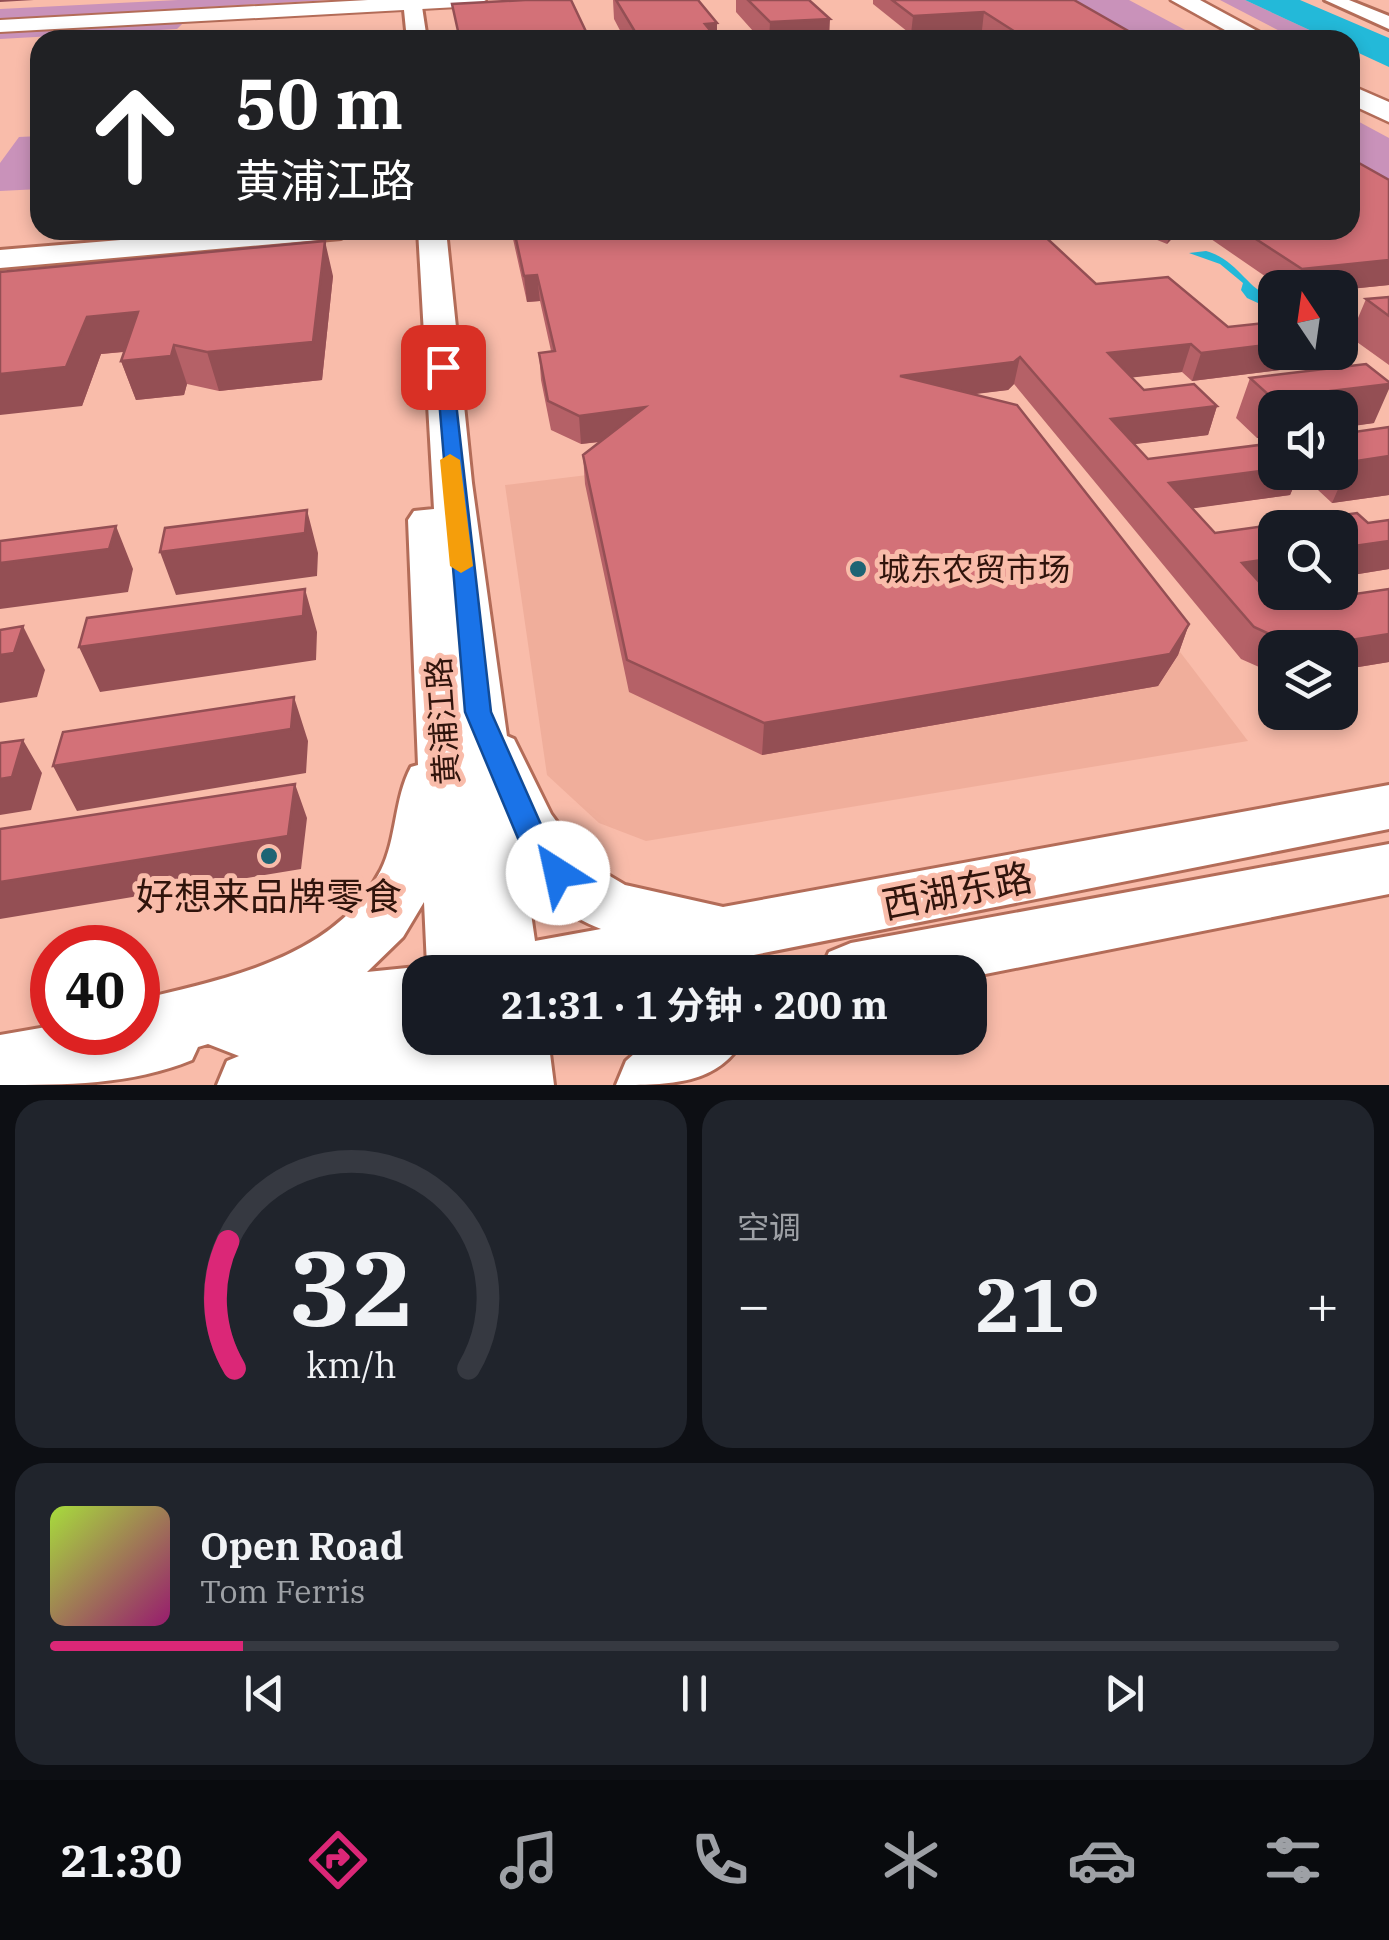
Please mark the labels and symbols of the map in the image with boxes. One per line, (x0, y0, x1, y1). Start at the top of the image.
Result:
north arrow (1258, 270, 1358, 370)
pin (401, 325, 486, 410)
place label: 城东农贸市场 (878, 548, 1070, 590)
marker: 城东农贸市场 (847, 558, 869, 580)
street label: 黄浦江路 (417, 656, 467, 786)
position arrow (506, 821, 610, 925)
marker: 好想来品牌零食 (258, 845, 280, 867)
street label: 西湖东路 (878, 851, 1036, 929)
place label: 好想来品牌零食 (136, 871, 402, 920)
speed limit sign: 40 (30, 925, 160, 1055)

